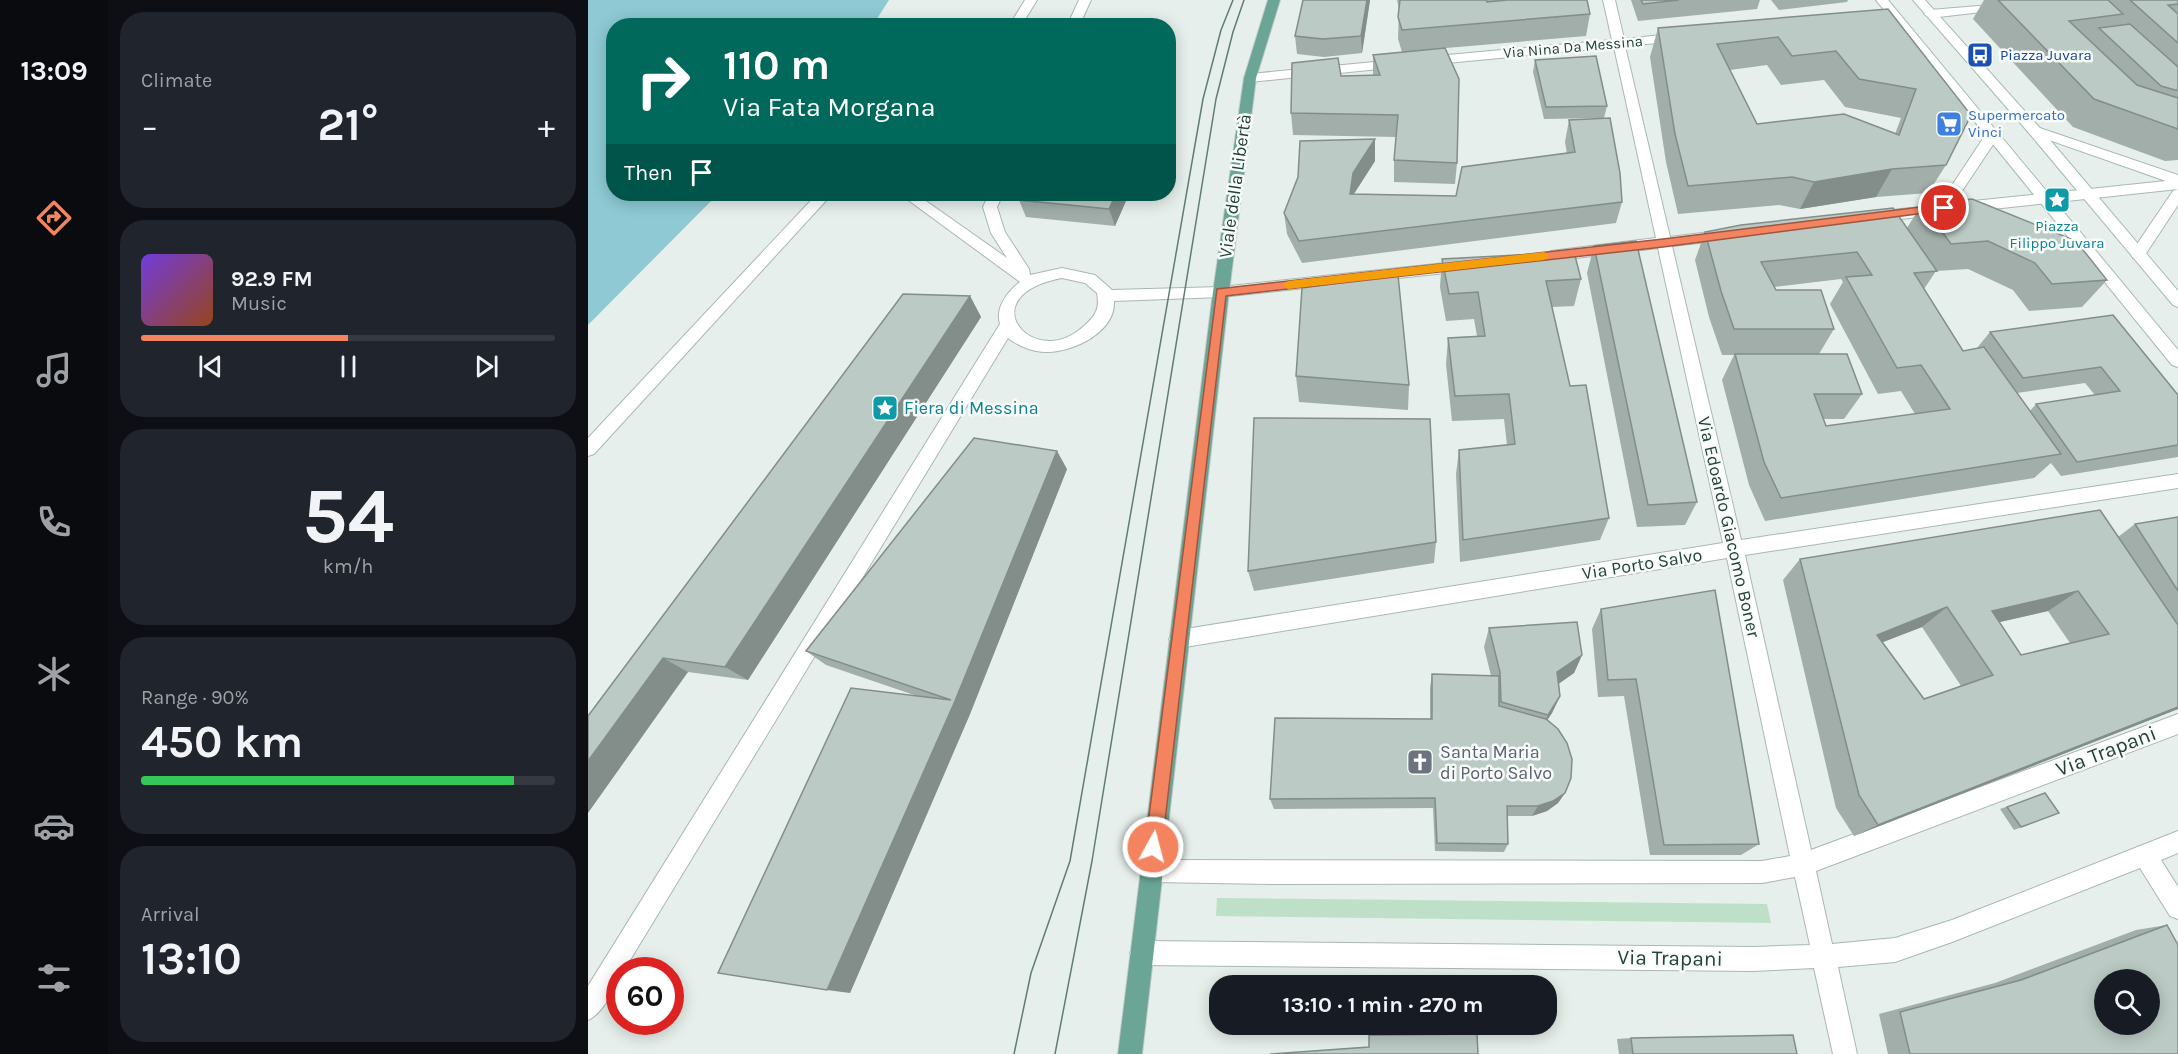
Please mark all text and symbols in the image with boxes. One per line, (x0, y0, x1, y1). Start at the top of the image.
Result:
street label: Via Nina Da Messina (1502, 32, 1644, 62)
text: 110 m (723, 40, 830, 90)
bus stop icon: Piazza Juvara (1965, 40, 1995, 70)
icon: right (624, 42, 702, 120)
place label: Piazza Juvara (2000, 46, 2092, 64)
text: 13:09 (20, 55, 88, 87)
text: Climate (141, 69, 212, 92)
text: Via Fata Morgana (723, 91, 936, 123)
text: 21° (318, 99, 378, 151)
place label: Supermercato Vinci (1968, 106, 2065, 141)
text: − (141, 107, 158, 145)
text: + (538, 107, 555, 145)
supermarket icon: Supermercato Vinci (1934, 109, 1964, 139)
street label: Viale della Libertà (1214, 113, 1256, 259)
icon: arrive (685, 156, 718, 189)
text: Then (624, 160, 673, 186)
pin (1918, 182, 1969, 233)
place icon: Piazza Filippo Juvara (2042, 185, 2072, 215)
icon: arrive (1927, 191, 1960, 224)
icon: directions (33, 197, 75, 239)
place label: Piazza Filippo Juvara (2010, 217, 2104, 252)
text: 92.9 FM (231, 266, 313, 292)
text: Music (231, 292, 287, 315)
icon: music (33, 349, 75, 391)
icon: previous (194, 350, 227, 383)
icon: pause (332, 350, 365, 383)
icon: next (470, 350, 503, 383)
place icon: Fiera di Messina (870, 393, 900, 423)
place label: Fiera di Messina (904, 397, 1039, 419)
street label: Via Edoardo Giacomo Boner (1693, 414, 1765, 640)
text: 54 (302, 470, 394, 562)
icon: phone (33, 501, 75, 543)
street label: Via Porto Salvo (1580, 544, 1704, 584)
text: km/h (323, 555, 373, 578)
icon: climate (33, 653, 75, 695)
text: Range · 90% (141, 686, 249, 709)
text: 450 km (141, 716, 303, 768)
street label: Via Trapani (2052, 721, 2160, 781)
place label: Santa Maria di Porto Salvo (1440, 741, 1552, 784)
church icon: Santa Maria di Porto Salvo (1405, 747, 1435, 777)
icon: car (33, 805, 75, 847)
position arrow (1121, 815, 1185, 879)
text: Arrival (141, 903, 200, 926)
text: 13:10 (141, 933, 242, 985)
street label: Via Trapani (1617, 945, 1723, 971)
icon: filters (33, 957, 75, 999)
speed limit sign: 60 (606, 957, 684, 1035)
map controls (2094, 969, 2160, 1035)
button: search (2094, 969, 2160, 1035)
text: 13:10 · 1 min · 270 m (1283, 992, 1483, 1018)

